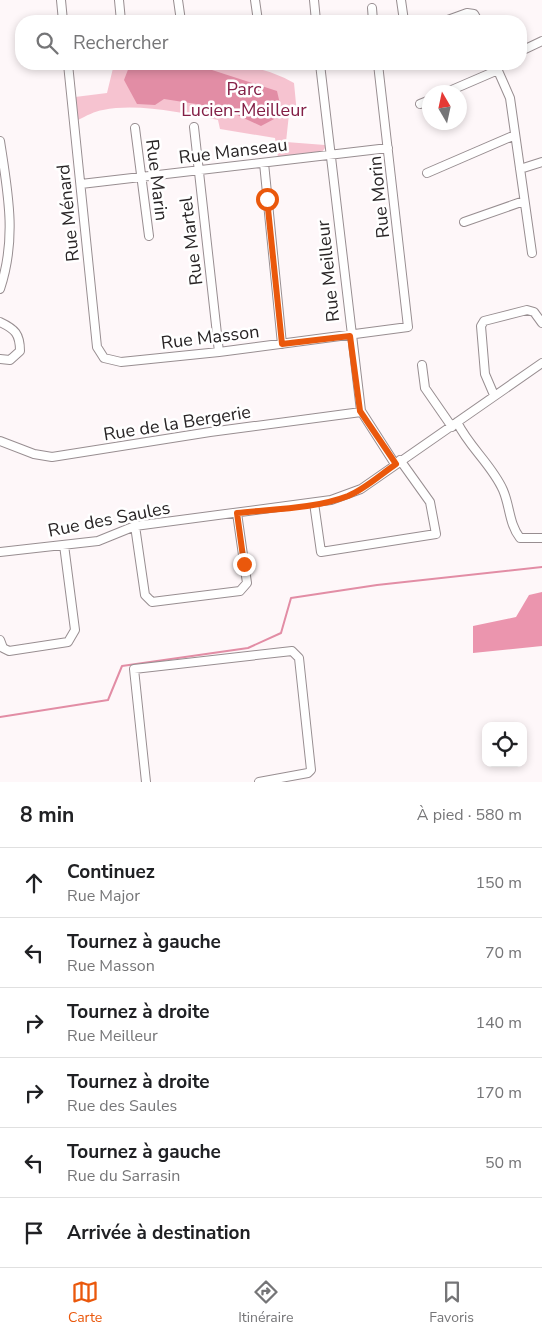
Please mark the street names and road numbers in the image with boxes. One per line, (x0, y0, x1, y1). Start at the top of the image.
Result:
street label: Rue Manseau (177, 132, 289, 170)
street label: Rue Marin (140, 138, 174, 222)
street label: Rue Morin (363, 155, 395, 239)
street label: Rue Ménard (51, 163, 85, 263)
street label: Rue Martel (174, 195, 208, 287)
street label: Rue Meilleur (311, 218, 345, 323)
street label: Rue Masson (159, 319, 261, 355)
street label: Rue de la Bergerie (102, 399, 252, 447)
street label: Rue des Saules (46, 495, 172, 543)

